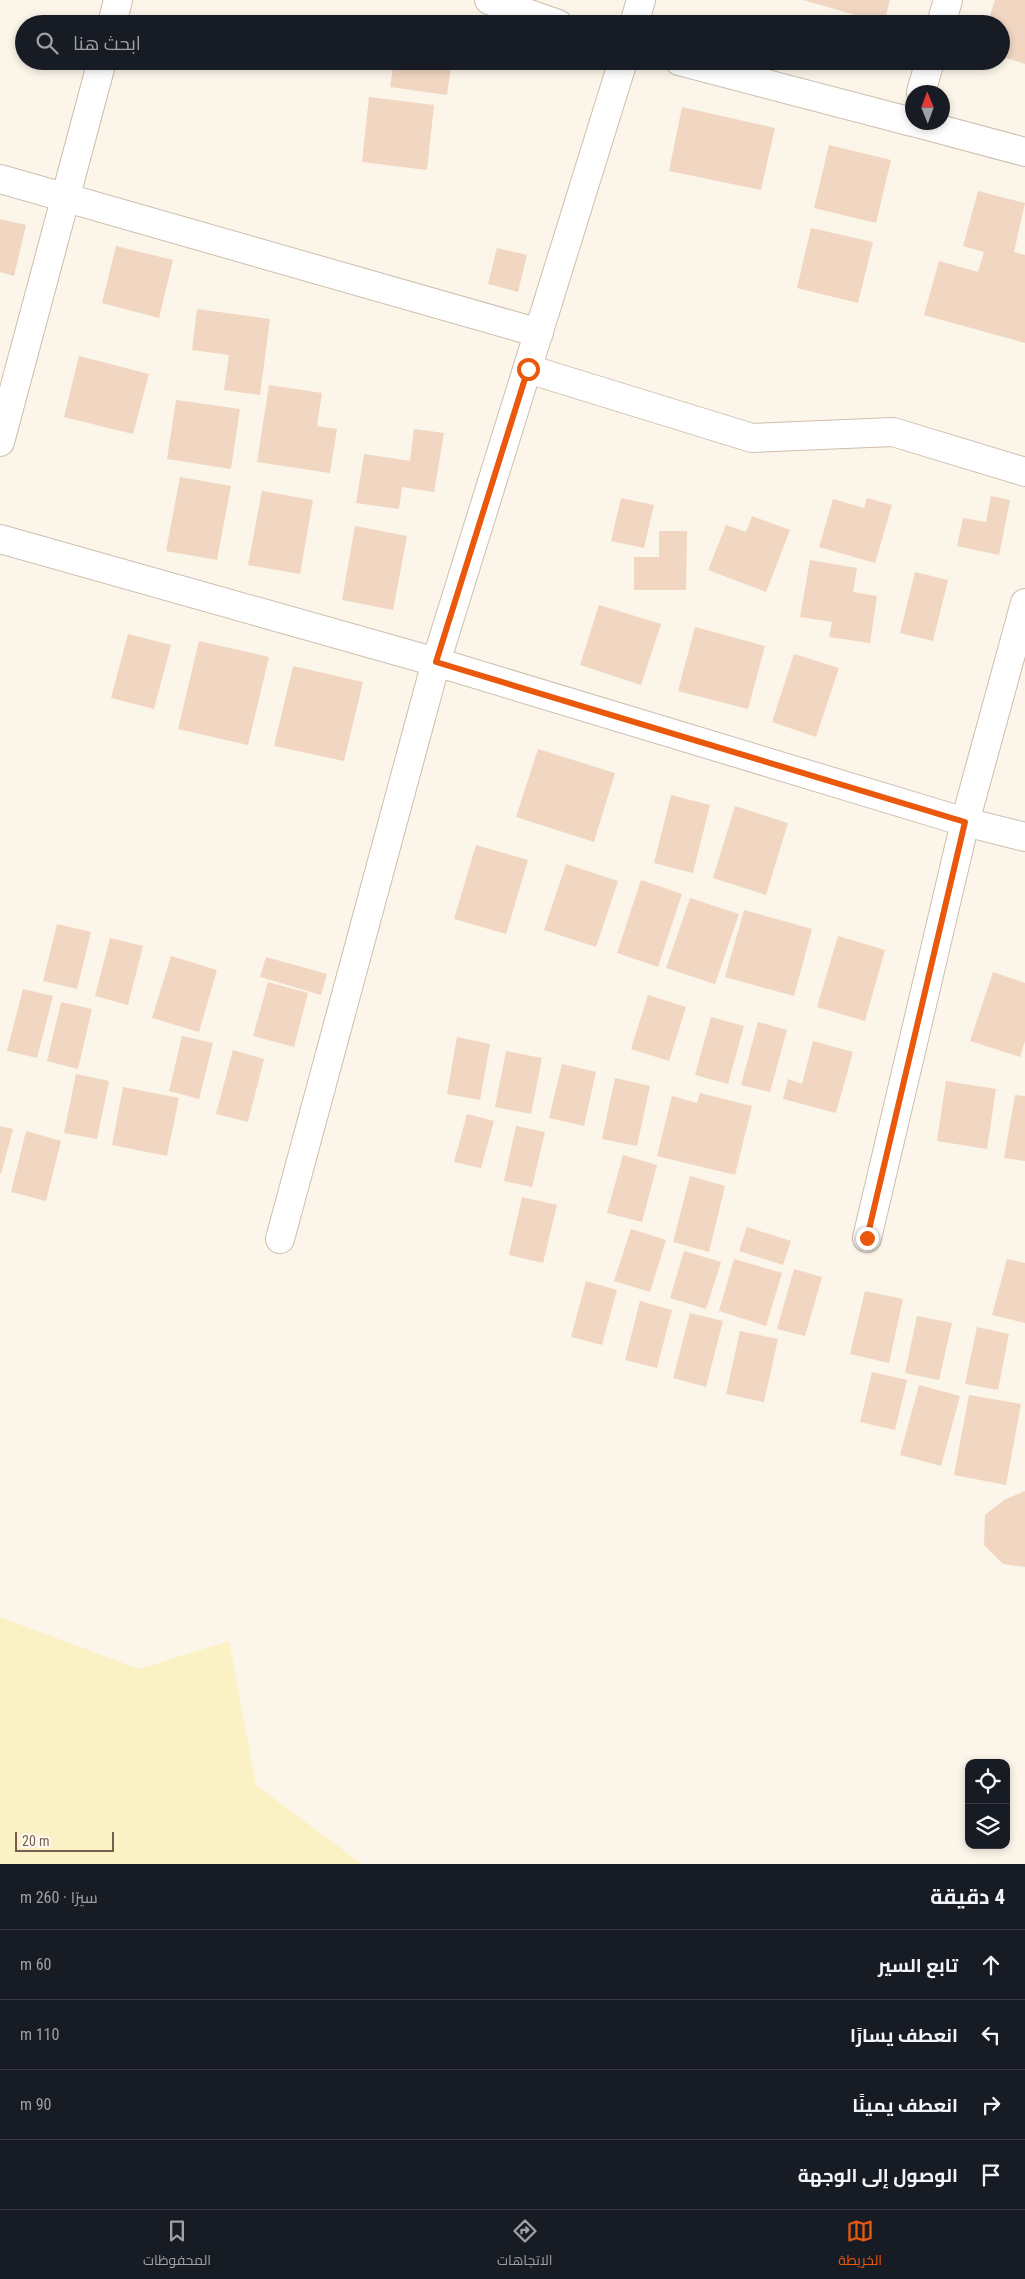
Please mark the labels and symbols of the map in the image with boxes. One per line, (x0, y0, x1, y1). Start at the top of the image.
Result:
north arrow (905, 85, 950, 130)
route start (517, 358, 540, 381)
route end (856, 1227, 879, 1250)
scale bar (15, 1829, 114, 1852)

